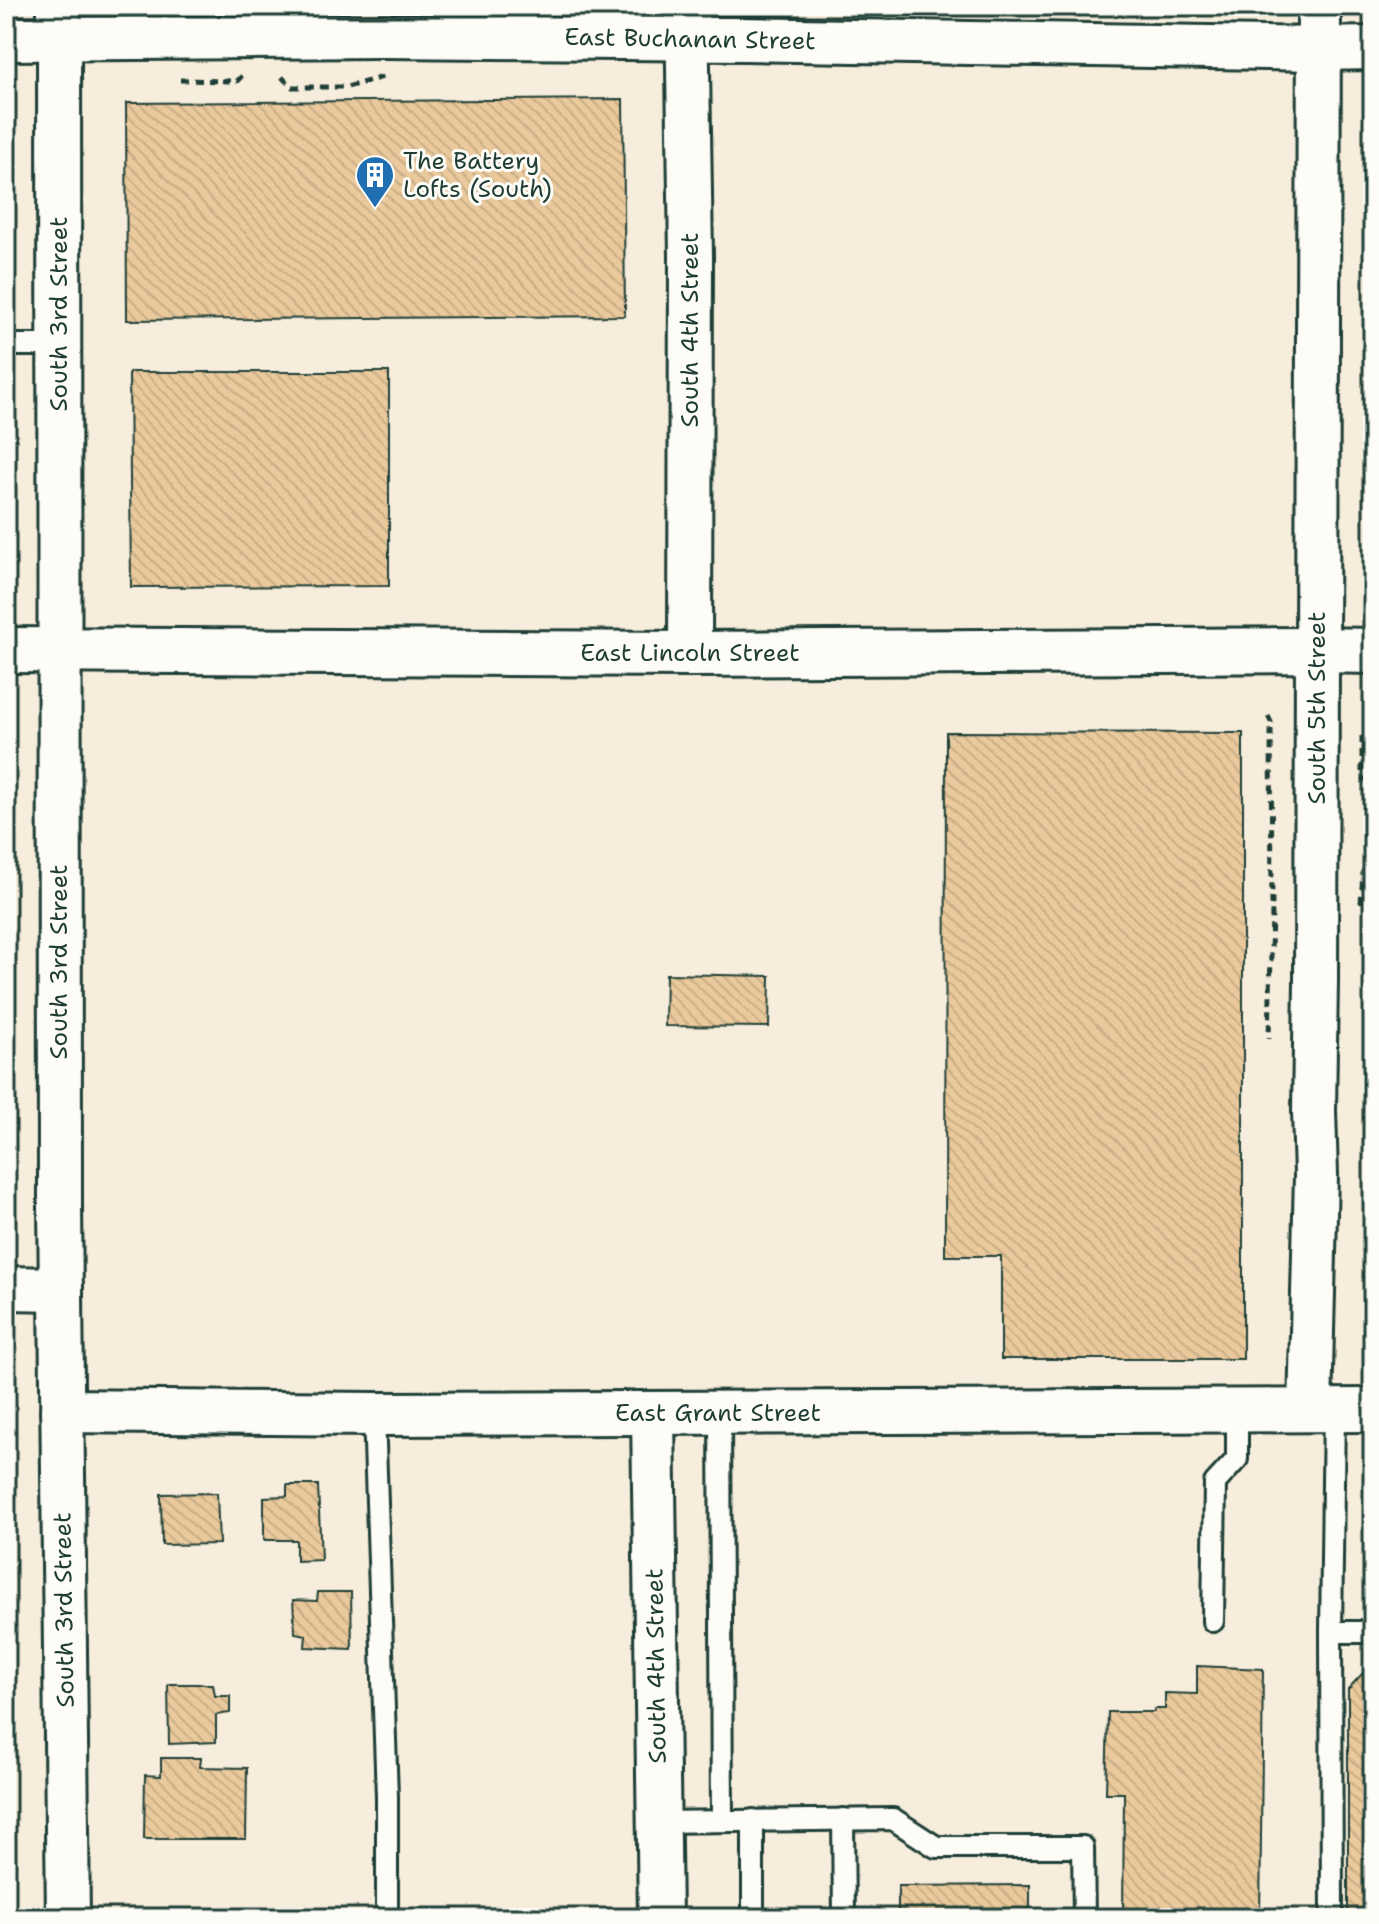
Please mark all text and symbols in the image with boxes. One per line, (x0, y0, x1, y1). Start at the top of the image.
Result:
street label: East Buchanan Street (564, 21, 816, 57)
place label: The Battery Lofts (South) (403, 145, 552, 205)
building icon: The Battery Lofts (South) (354, 154, 396, 209)
street label: South 3rd Street (43, 216, 75, 412)
street label: South 4th Street (674, 232, 706, 428)
street label: South 5th Street (1301, 611, 1333, 805)
street label: East Lincoln Street (580, 637, 800, 669)
street label: South 3rd Street (43, 864, 75, 1060)
street label: East Grant Street (615, 1397, 821, 1429)
street label: South 3rd Street (46, 1512, 82, 1708)
street label: South 4th Street (638, 1568, 674, 1764)

